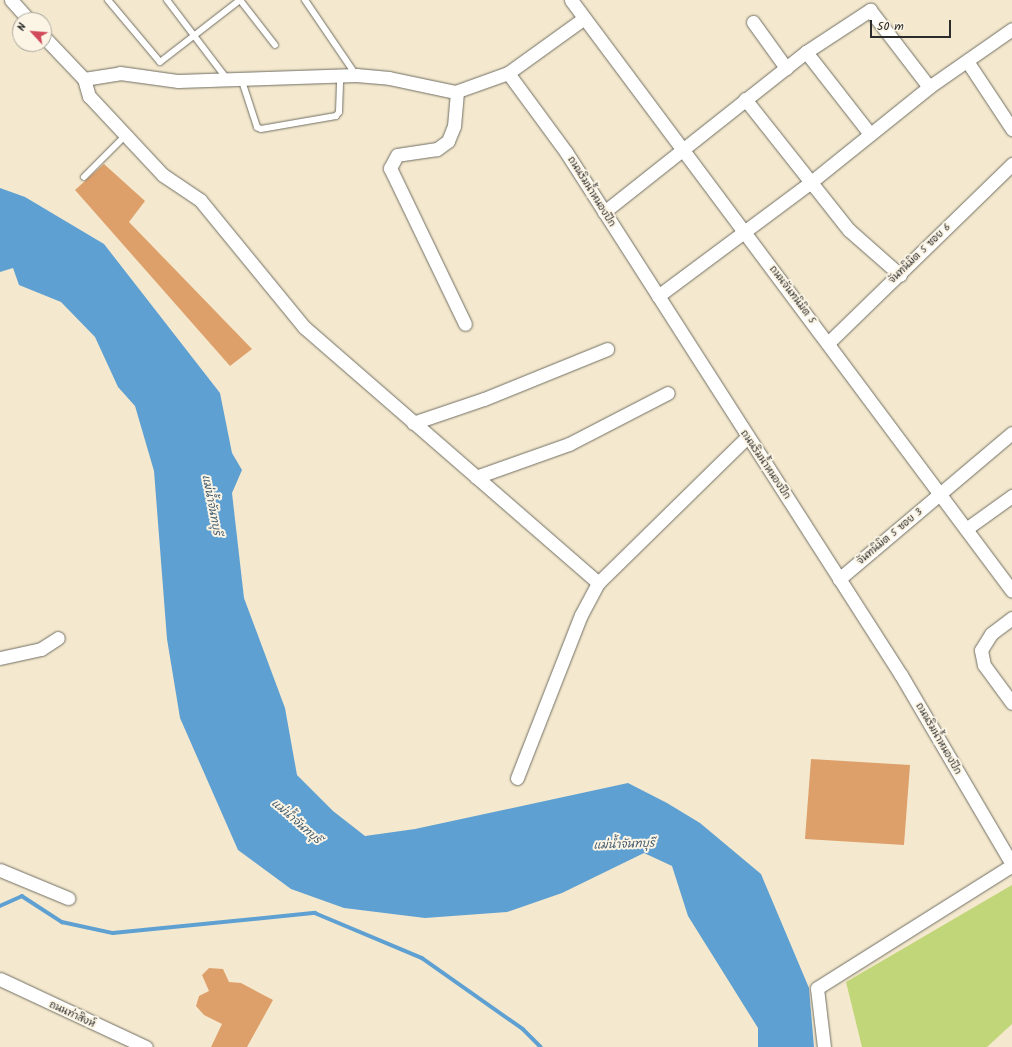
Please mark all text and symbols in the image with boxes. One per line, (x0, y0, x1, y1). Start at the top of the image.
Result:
north arrow (12, 12, 52, 52)
scale bar (872, 12, 953, 38)
text: 50 m (877, 17, 904, 36)
text: N (12, 20, 32, 34)
street label: ถนนริมน้ำหนองปึก (564, 154, 618, 230)
street label: จันทนิมิต 5 ซอย 6 (887, 221, 953, 287)
street label: ถนนจันทนิมิต 5 (766, 264, 818, 326)
street label: ถนนริมน้ำหนองปึก (737, 428, 793, 502)
water label: แม่น้ำจันทบุรี (199, 474, 223, 536)
street label: จันทนิมิต 5 ซอย 3 (855, 506, 925, 568)
street label: ถนนริมน้ำหนองปึก (913, 701, 963, 777)
water label: แม่น้ำจันทบุรี (269, 797, 323, 847)
water label: แม่น้ำจันทบุรี (593, 837, 655, 853)
street label: ถนนท่าสิงห์ (47, 999, 97, 1031)

